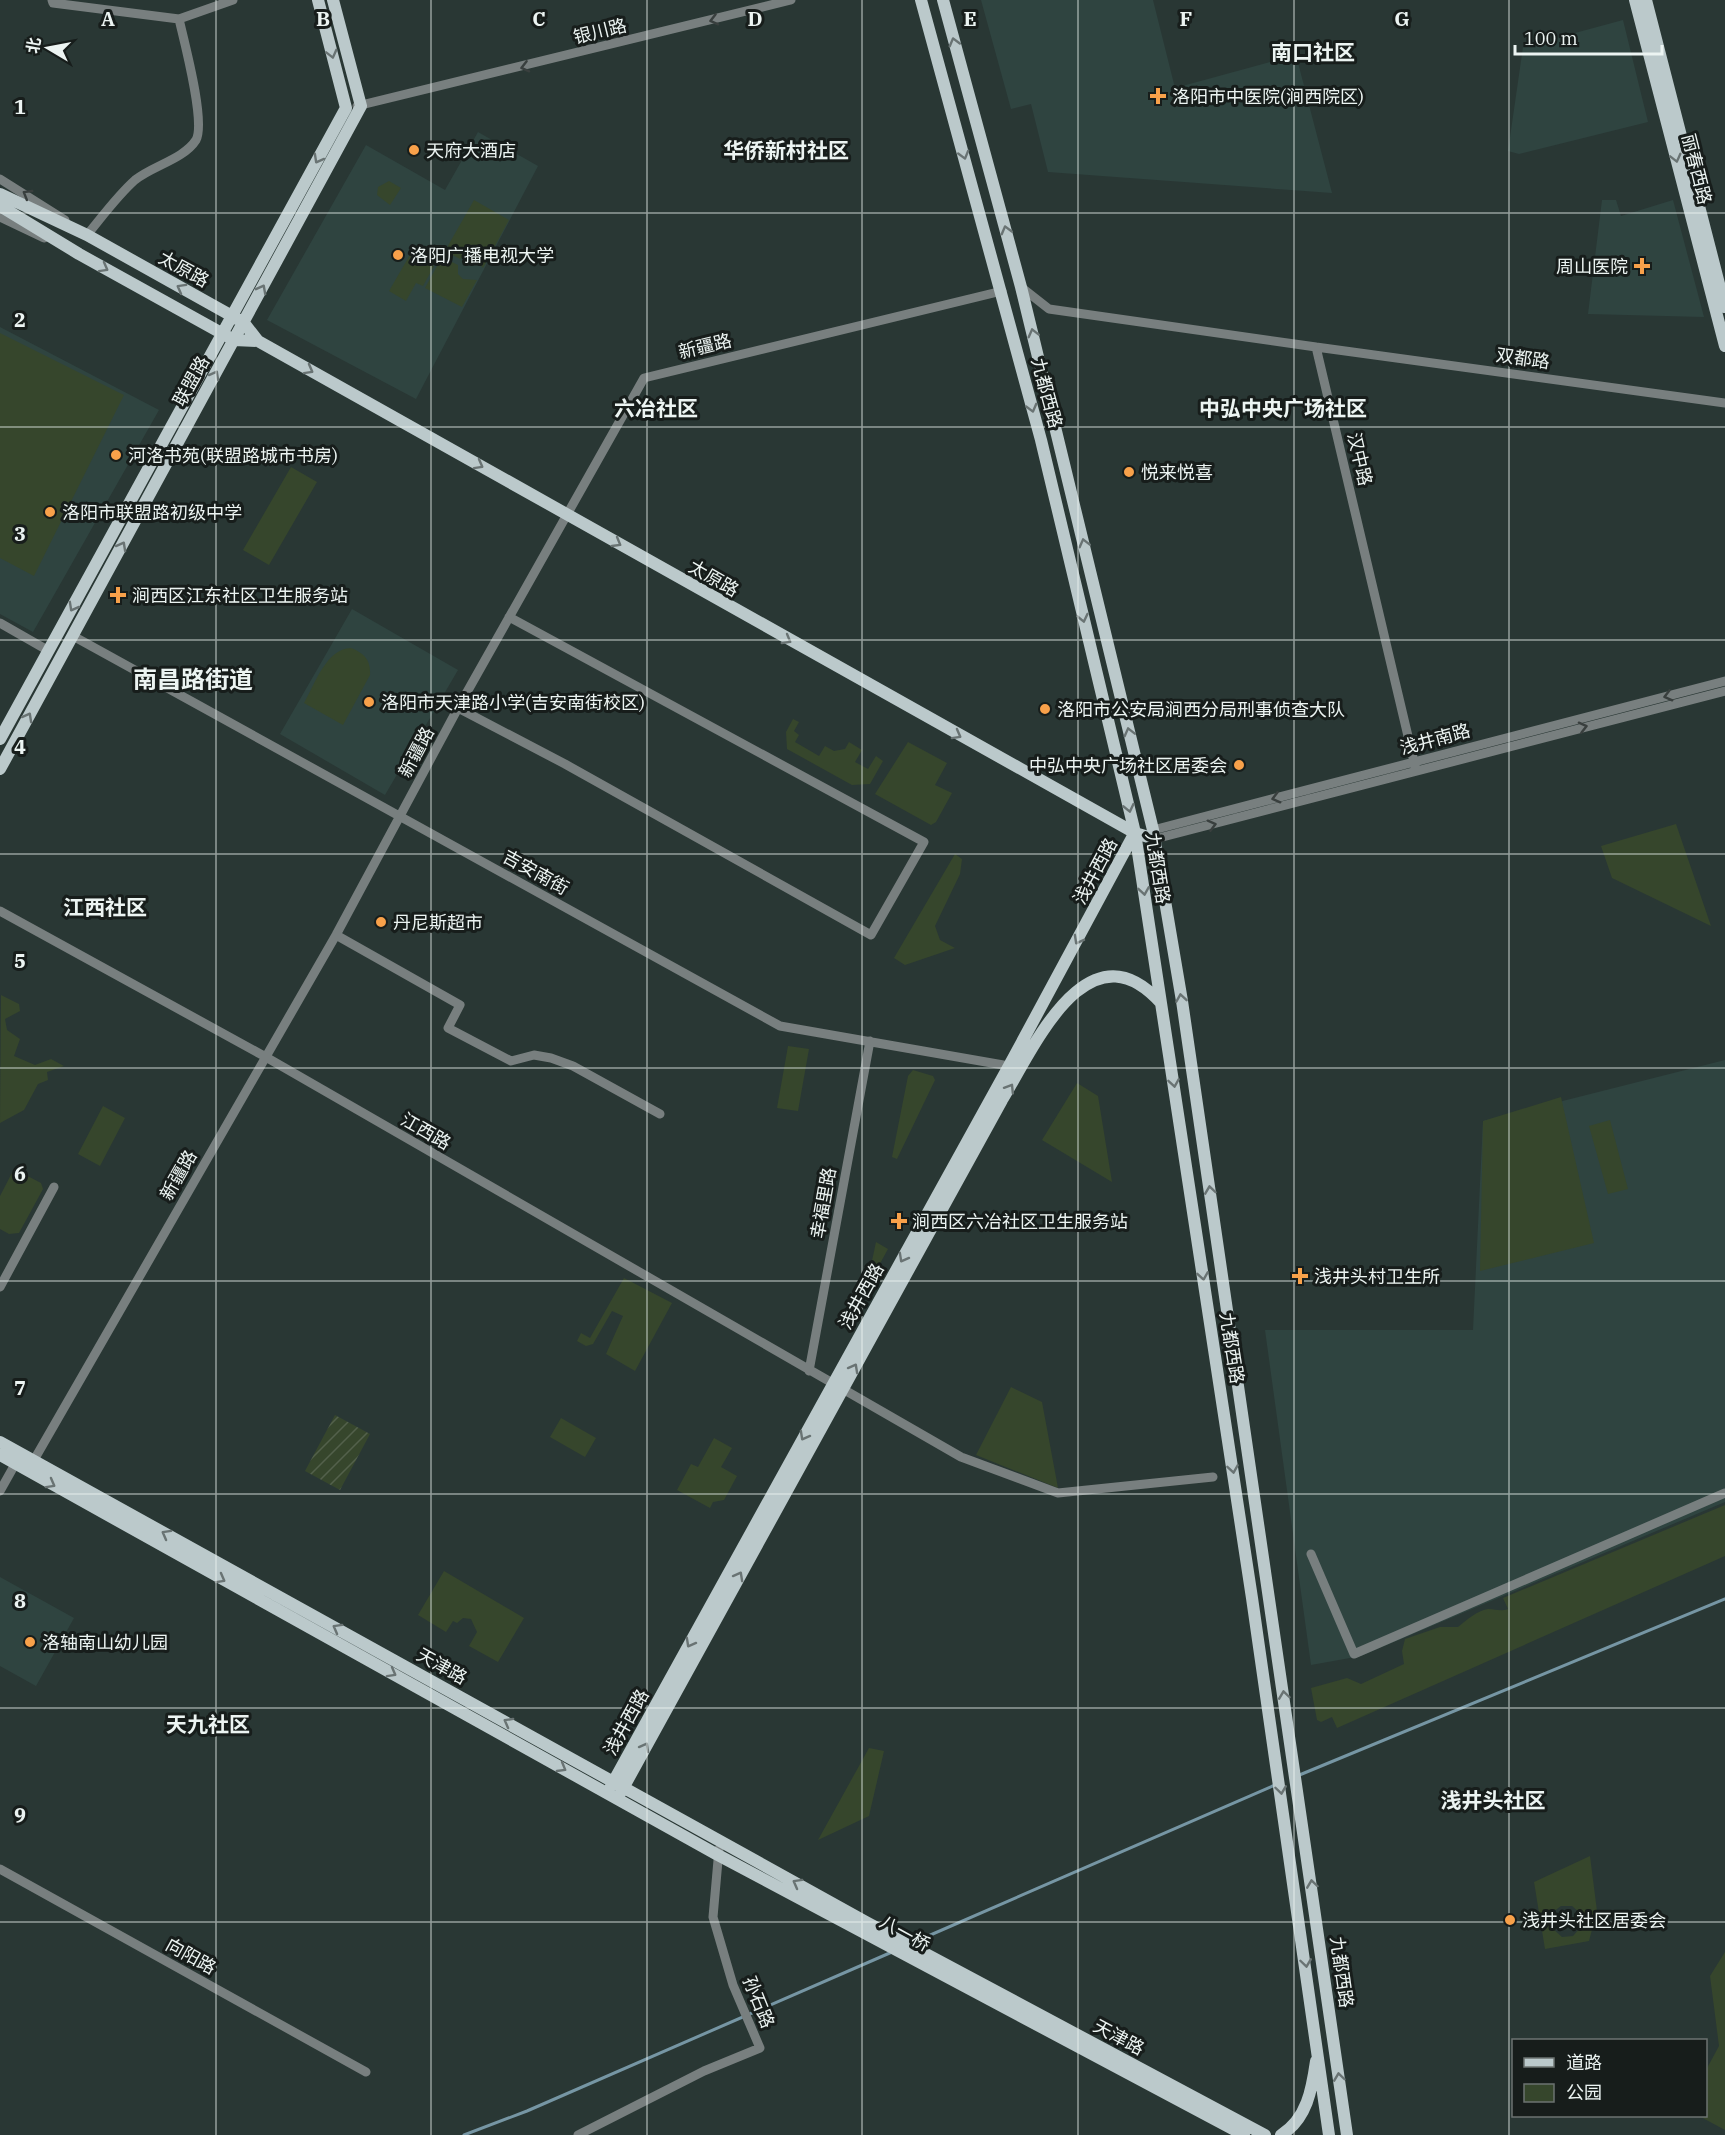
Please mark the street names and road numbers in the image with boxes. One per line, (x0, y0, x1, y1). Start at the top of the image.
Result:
street label: 银川路 (571, 13, 629, 49)
street label: 丽春西路 (1677, 131, 1717, 207)
street label: 太原路 (155, 246, 213, 292)
street label: 新疆路 (676, 328, 734, 364)
street label: 双都路 (1495, 343, 1551, 373)
street label: 联盟路 (168, 352, 214, 410)
street label: 九都西路 (1027, 355, 1067, 431)
street label: 汉中路 (1343, 430, 1377, 488)
street label: 太原路 (685, 555, 743, 601)
street label: 浅井南路 (1397, 719, 1473, 759)
street label: 新疆路 (393, 723, 439, 781)
street label: 九都西路 (1141, 831, 1175, 905)
street label: 浅井西路 (1068, 834, 1122, 908)
street label: 吉安南街 (499, 844, 573, 900)
street label: 江西路 (397, 1108, 455, 1154)
street label: 新疆路 (155, 1146, 201, 1204)
street label: 幸福里路 (805, 1166, 841, 1240)
street label: 浅井西路 (833, 1259, 889, 1333)
street label: 九都西路 (1215, 1311, 1249, 1385)
street label: 天津路 (413, 1643, 471, 1689)
street label: 浅井西路 (598, 1685, 654, 1759)
street label: 八一桥 (876, 1910, 934, 1956)
street label: 向阳路 (162, 1933, 220, 1979)
street label: 九都西路 (1326, 1935, 1358, 2009)
street label: 孙石路 (738, 1973, 780, 2031)
street label: 天津路 (1090, 2014, 1148, 2060)

